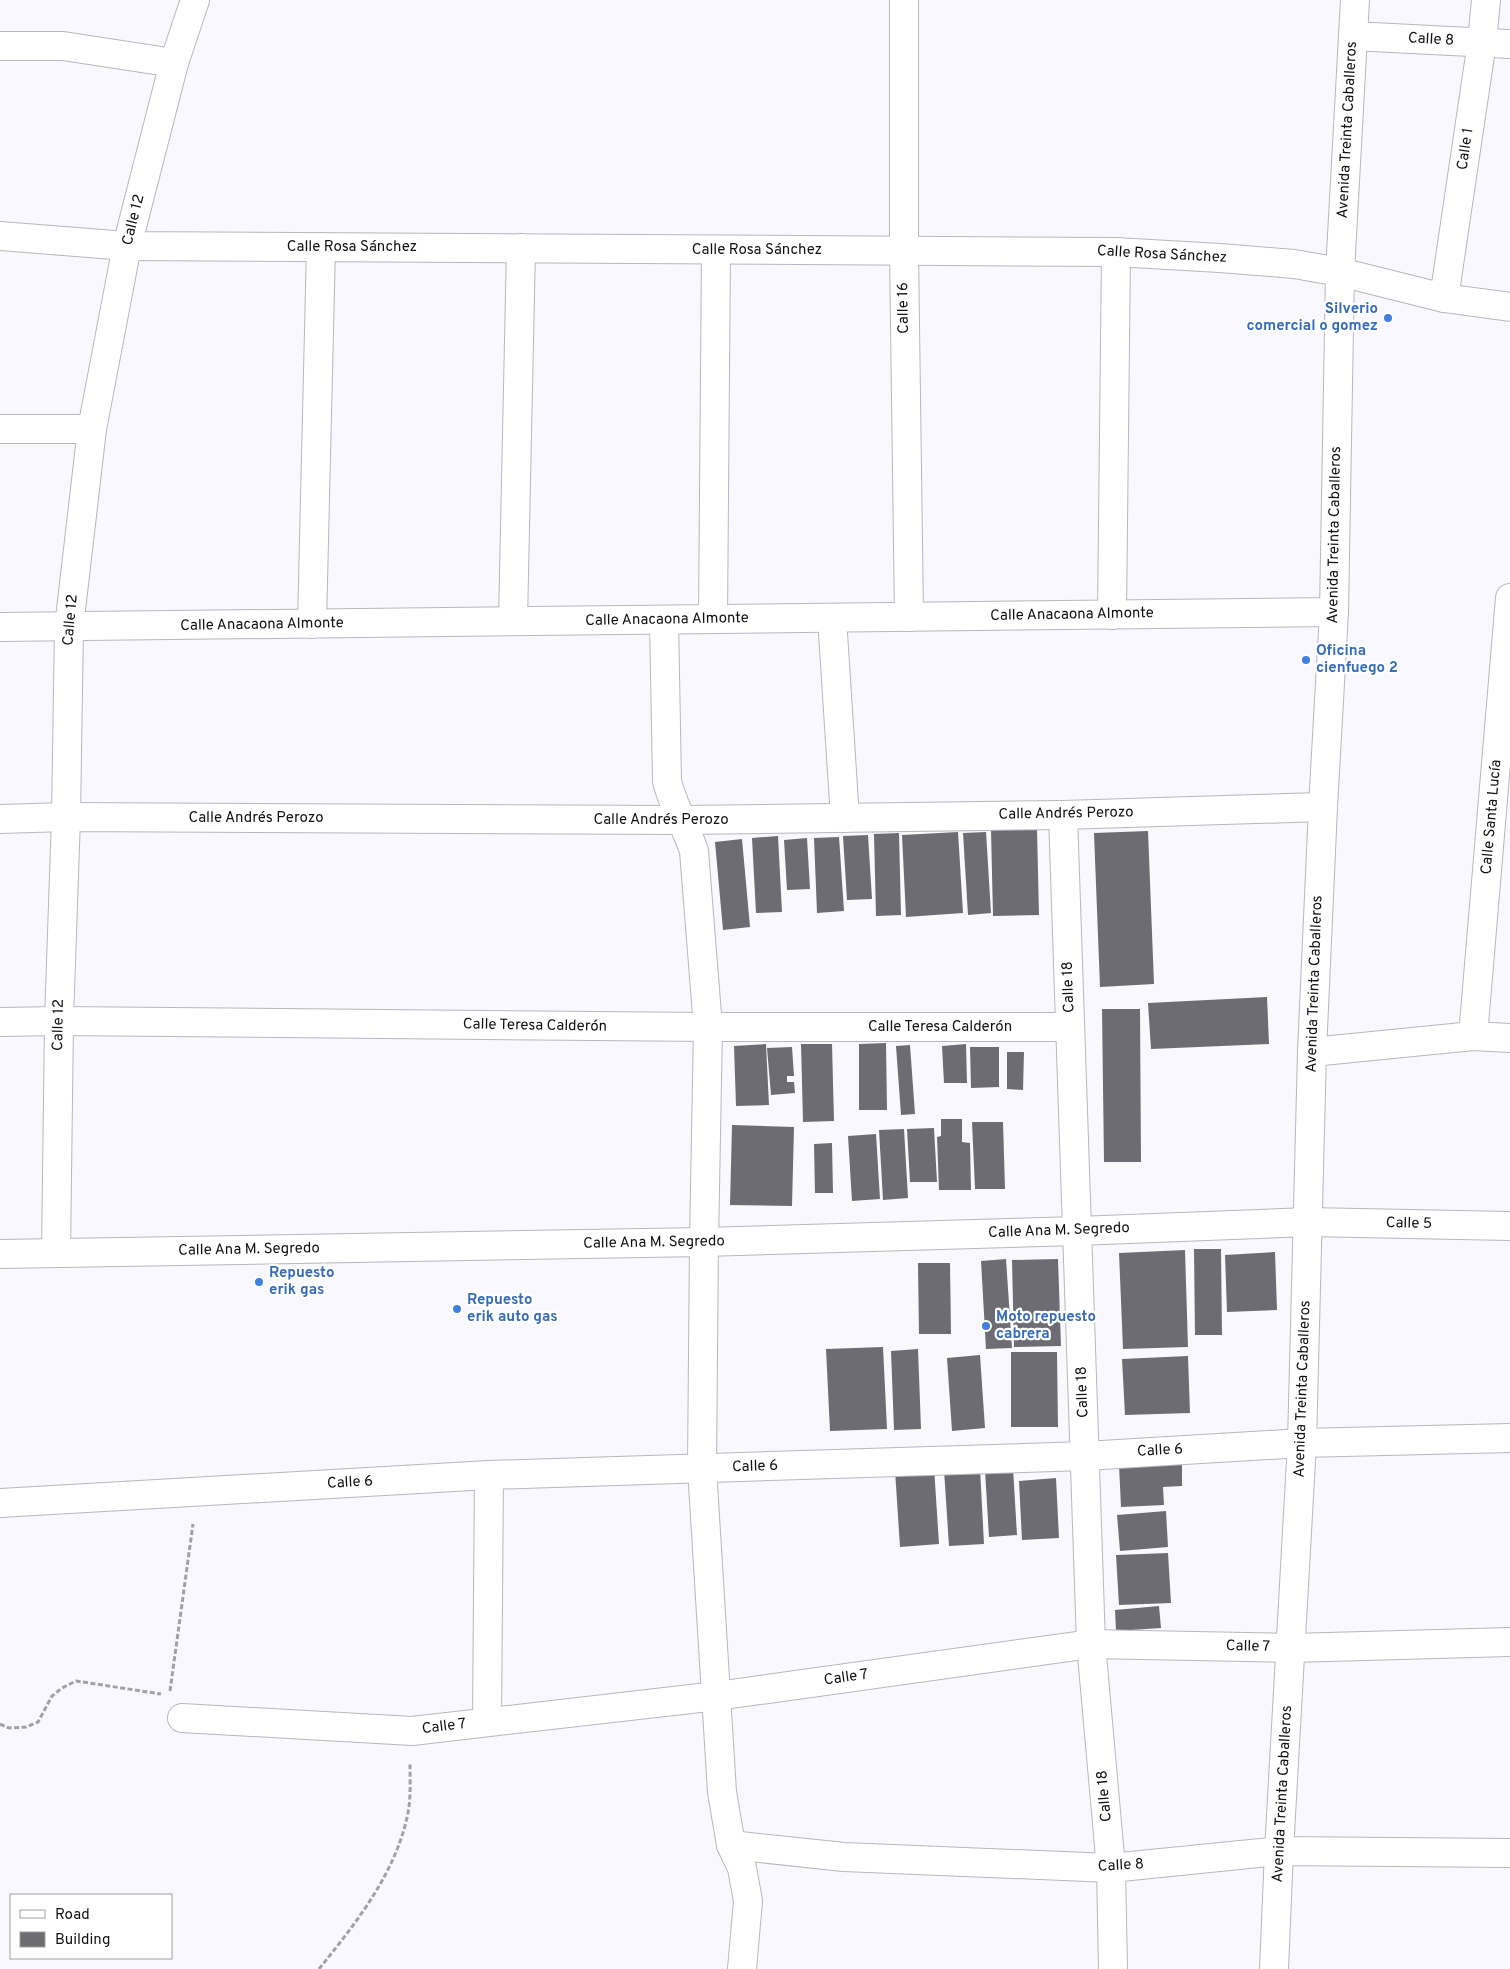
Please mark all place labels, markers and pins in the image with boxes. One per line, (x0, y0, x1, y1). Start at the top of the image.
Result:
place label: Silverio comercial o gomez (1247, 300, 1378, 336)
marker: Silverio comercial o gomez (1382, 312, 1394, 324)
place label: Oficina cienfuego 2 (1316, 642, 1398, 678)
marker: Oficina cienfuego 2 (1300, 654, 1312, 666)
place label: Repuesto erik gas (269, 1264, 334, 1300)
marker: Repuesto erik gas (253, 1276, 265, 1288)
place label: Repuesto erik auto gas (467, 1291, 558, 1327)
marker: Repuesto erik auto gas (451, 1303, 463, 1315)
place label: Moto repuesto cabrera (996, 1308, 1096, 1344)
marker: Moto repuesto cabrera (980, 1320, 992, 1332)

